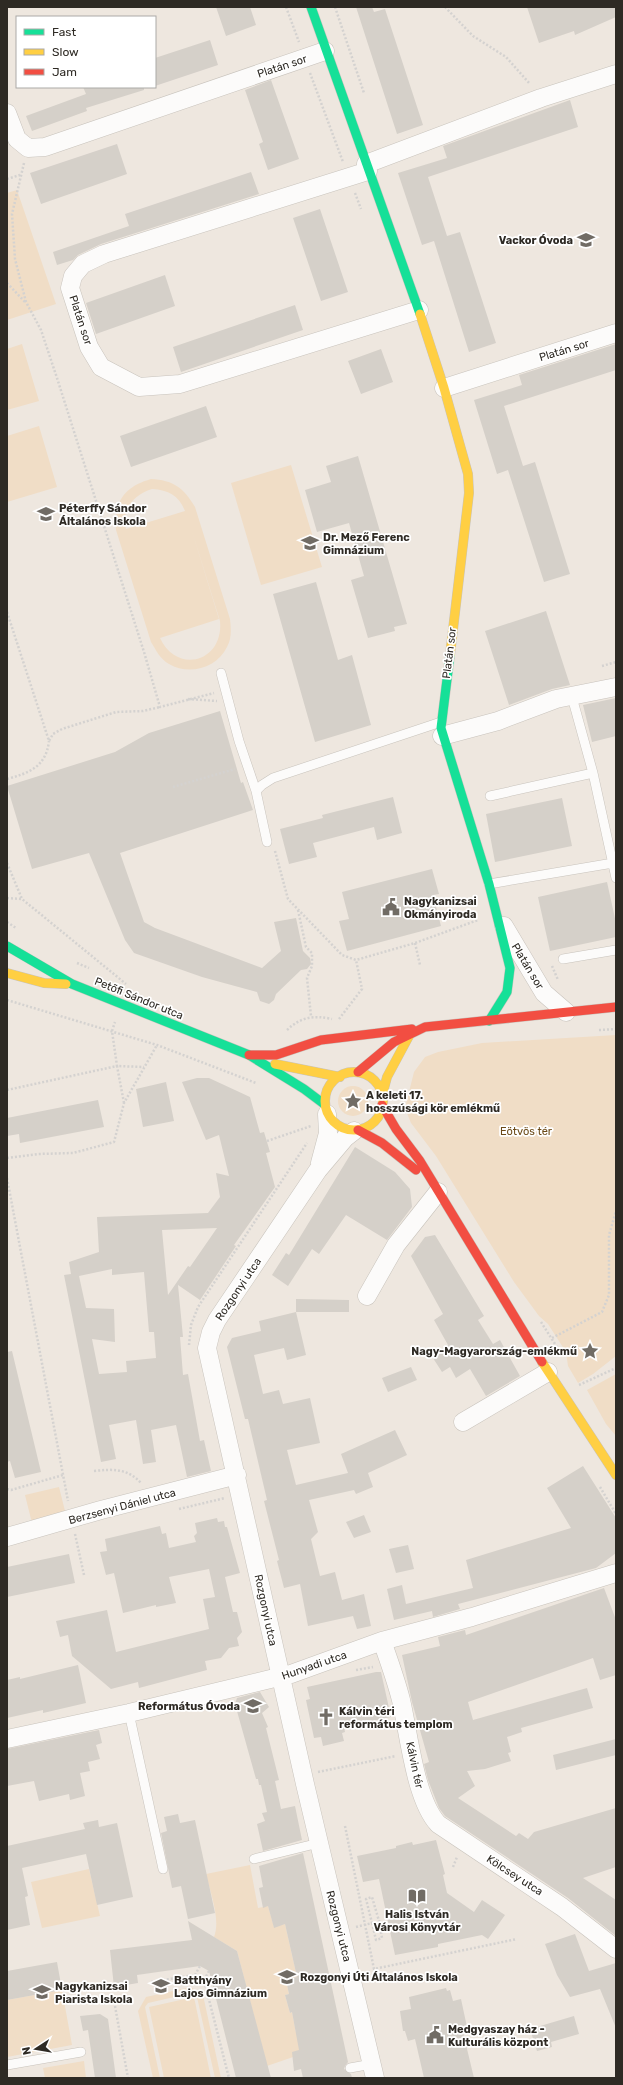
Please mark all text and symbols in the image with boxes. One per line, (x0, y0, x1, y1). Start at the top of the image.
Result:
legend (16, 16, 156, 88)
text: Fast (52, 25, 76, 39)
text: Slow (52, 45, 79, 59)
street label: Platán sor (256, 52, 309, 81)
text: Jam (52, 65, 77, 79)
school or university icon: Vackor Óvoda (576, 230, 596, 250)
place label: Vackor Óvoda (499, 234, 573, 247)
street label: Platán sor (66, 294, 95, 347)
street label: Platán sor (538, 336, 591, 364)
place label: Péterffy Sándor Általános Iskola (59, 502, 147, 528)
school or university icon: Péterffy Sándor Általános Iskola (36, 504, 56, 524)
place label: Dr. Mező Ferenc Gimnázium (323, 531, 410, 557)
school or university icon: Dr. Mező Ferenc Gimnázium (300, 533, 320, 553)
street label: Platán sor (440, 626, 459, 679)
place label: Nagykanizsai Okmányiroda (404, 895, 477, 921)
public building icon: Nagykanizsai Okmányiroda (381, 897, 401, 917)
street label: Platán sor (509, 941, 547, 992)
street label: Petőfi Sándor utca (93, 975, 185, 1022)
place label: A keleti 17. hosszúsági kör emlékmű (366, 1089, 500, 1115)
place icon: A keleti 17. hosszúsági kör emlékmű (343, 1091, 363, 1111)
park label: Eötvös tér (500, 1125, 553, 1138)
street label: Rozgonyi utca (213, 1255, 264, 1323)
place icon: Nagy-Magyarország-emlékmű (580, 1341, 600, 1361)
place label: Nagy-Magyarország-emlékmű (411, 1345, 577, 1358)
street label: Berzsenyi Dániel utca (67, 1486, 177, 1527)
street label: Rozgonyi utca (252, 1573, 279, 1647)
street label: Hunyadi utca (280, 1648, 348, 1683)
school or university icon: Református Óvoda (243, 1696, 263, 1716)
place label: Református Óvoda (138, 1700, 240, 1713)
place label: Kálvin téri református templom (339, 1705, 453, 1731)
church icon: Kálvin téri református templom (316, 1707, 336, 1727)
street label: Kálvin tér (403, 1740, 426, 1791)
street label: Kölcsey utca (484, 1852, 545, 1898)
library icon: Halis István Városi Könyvtár (407, 1886, 427, 1906)
street label: Rozgonyi utca (323, 1889, 354, 1963)
place label: Halis István Városi Könyvtár (374, 1908, 461, 1934)
school or university icon: Rozgonyi Úti Általános Iskola (277, 1967, 297, 1987)
place label: Rozgonyi Úti Általános Iskola (300, 1971, 458, 1984)
place label: Batthyány Lajos Gimnázium (174, 1974, 267, 2000)
school or university icon: Batthyány Lajos Gimnázium (151, 1976, 171, 1996)
place label: Nagykanizsai Piarista Iskola (55, 1980, 132, 2006)
school or university icon: Nagykanizsai Piarista Iskola (32, 1982, 52, 2002)
place label: Medgyaszay ház - Kulturális központ (448, 2023, 548, 2049)
public building icon: Medgyaszay ház - Kulturális központ (425, 2025, 445, 2045)
north arrow (16, 2029, 56, 2069)
text: N (20, 2046, 34, 2056)

